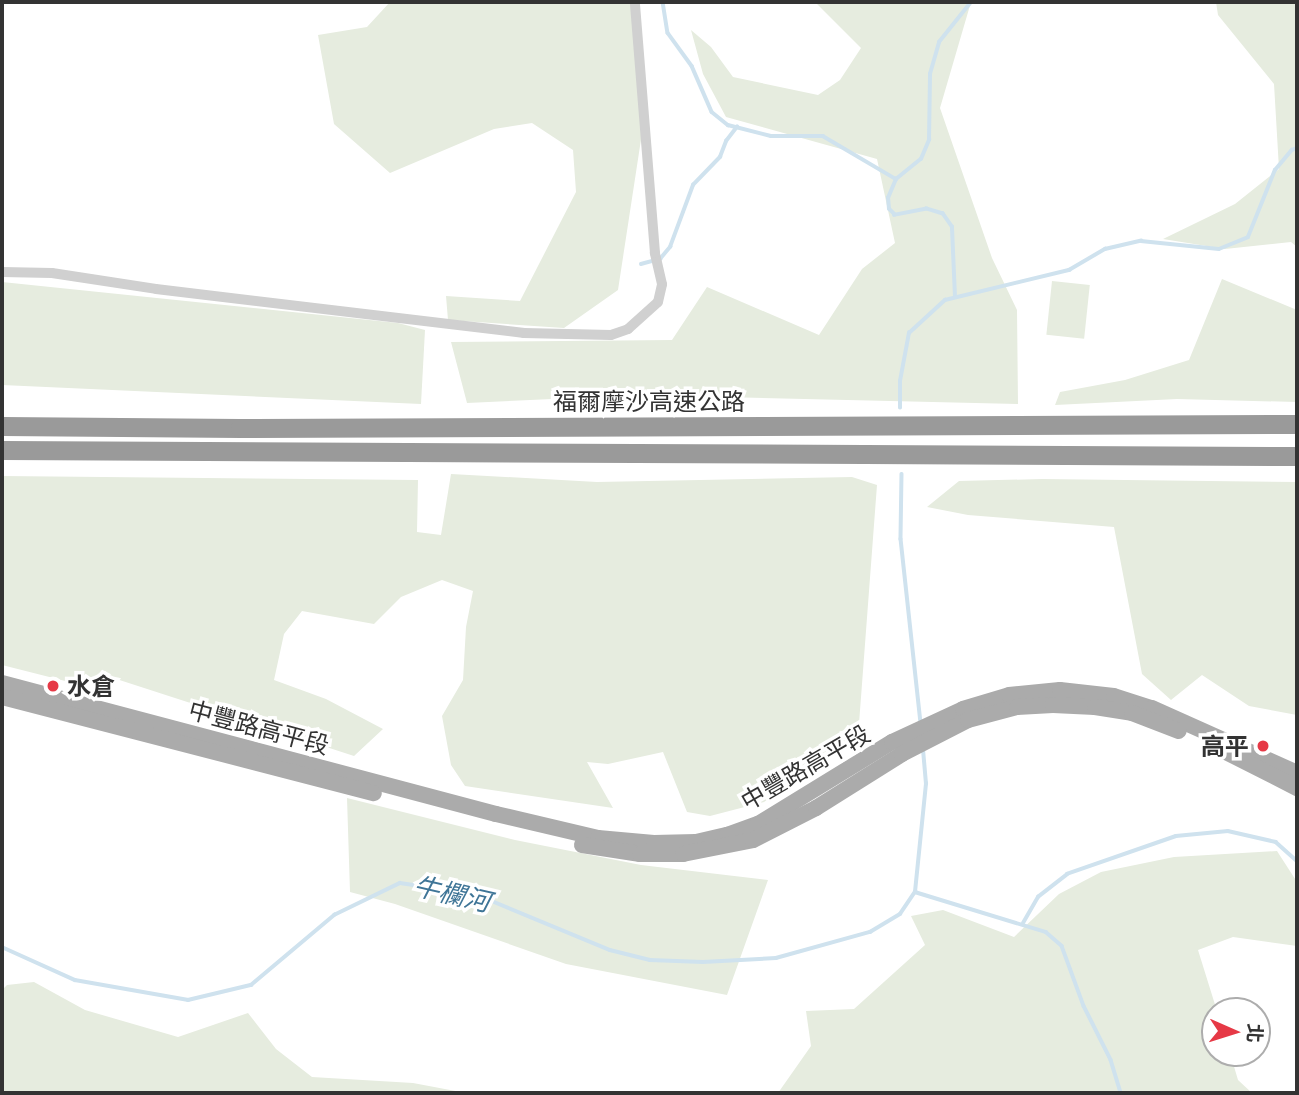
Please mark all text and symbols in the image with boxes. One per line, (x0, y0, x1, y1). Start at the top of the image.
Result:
street label: 福爾摩沙高速公路 (553, 387, 745, 415)
place label: 水倉 (67, 672, 115, 700)
marker: 水倉 (45, 678, 61, 694)
street label: 中豐路高平段 (186, 694, 332, 760)
street label: 中豐路高平段 (735, 719, 875, 815)
place label: 高平 (1201, 732, 1249, 760)
marker: 高平 (1255, 738, 1271, 754)
water label: 牛欄河 (410, 870, 494, 918)
north arrow (1201, 997, 1271, 1067)
text: 北 (1243, 1023, 1267, 1043)

